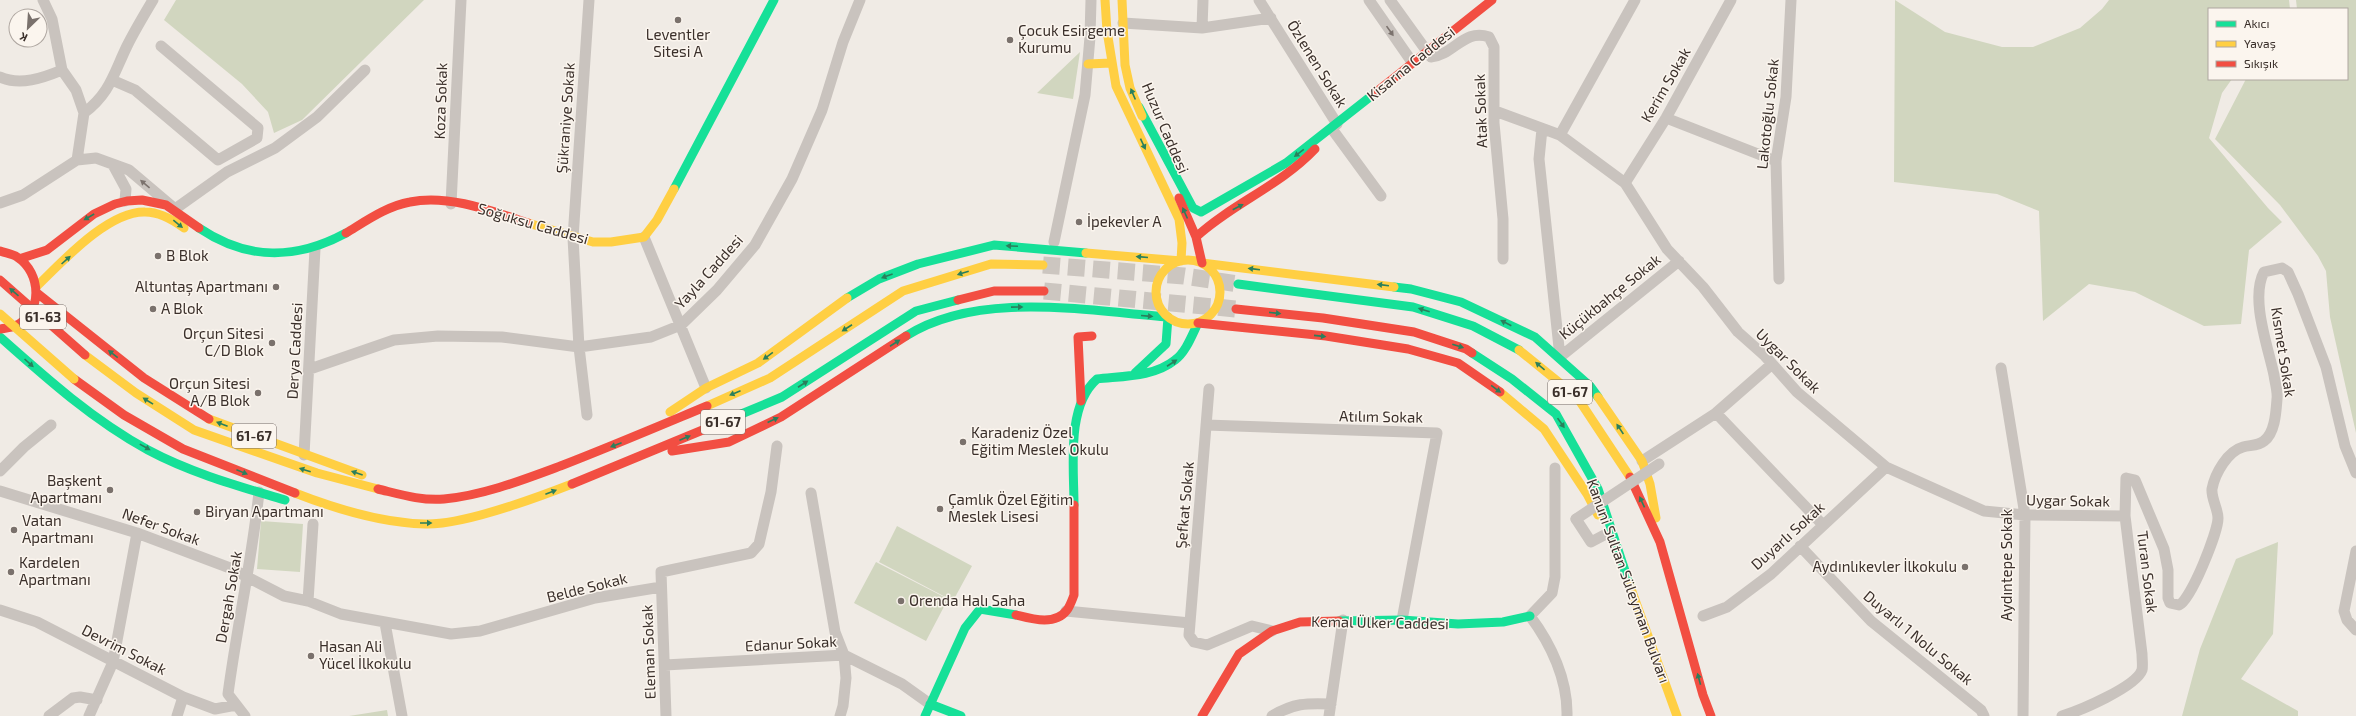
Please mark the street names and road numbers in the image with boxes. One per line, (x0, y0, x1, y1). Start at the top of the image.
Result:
street label: Özlenen Sokak (1284, 17, 1352, 111)
street label: Kisarna Caddesi (1363, 22, 1458, 104)
street label: Kerim Sokak (1636, 44, 1694, 125)
street label: Lakotoğlu Sokak (1752, 57, 1782, 170)
street label: Koza Sokak (430, 62, 450, 140)
street label: Şükraniye Sokak (552, 62, 579, 174)
street label: Atak Sokak (1470, 73, 1490, 149)
street label: Huzur Caddesi (1139, 79, 1193, 176)
street label: Soğuksu Caddesi (476, 199, 591, 247)
street label: Yayla Caddesi (670, 231, 746, 312)
street label: Küçükbahçe Sokak (1555, 250, 1665, 343)
street label: Derya Caddesi (282, 302, 306, 400)
road number: 61-63 (20, 305, 66, 329)
street label: Kısmet Sokak (2268, 306, 2300, 399)
street label: Uygar Sokak (1753, 324, 1825, 397)
road number: 61-67 (1548, 380, 1592, 404)
street label: Atılım Sokak (1339, 406, 1423, 426)
road number: 61-67 (701, 410, 745, 434)
road number: 61-67 (232, 424, 276, 448)
street label: Şefkat Sokak (1171, 460, 1198, 549)
street label: Kanuni Sultan Süleyman Bulvarı (1584, 476, 1674, 685)
street label: Uygar Sokak (2026, 490, 2110, 510)
street label: Duyarlı Sokak (1747, 497, 1828, 573)
street label: Nefer Sokak (120, 504, 203, 549)
street label: Aydıntepe Sokak (1997, 509, 2015, 621)
street label: Turan Sokak (2134, 530, 2162, 614)
street label: Dergah Sokak (211, 549, 245, 644)
street label: Belde Sokak (545, 568, 629, 606)
street label: Duyarlı 1 Nolu Sokak (1860, 586, 1977, 689)
street label: Eleman Sokak (637, 604, 659, 700)
street label: Kemal Ülker Caddesi (1311, 612, 1449, 632)
street label: Devrim Sokak (79, 620, 170, 678)
street label: Edanur Sokak (745, 632, 838, 654)

